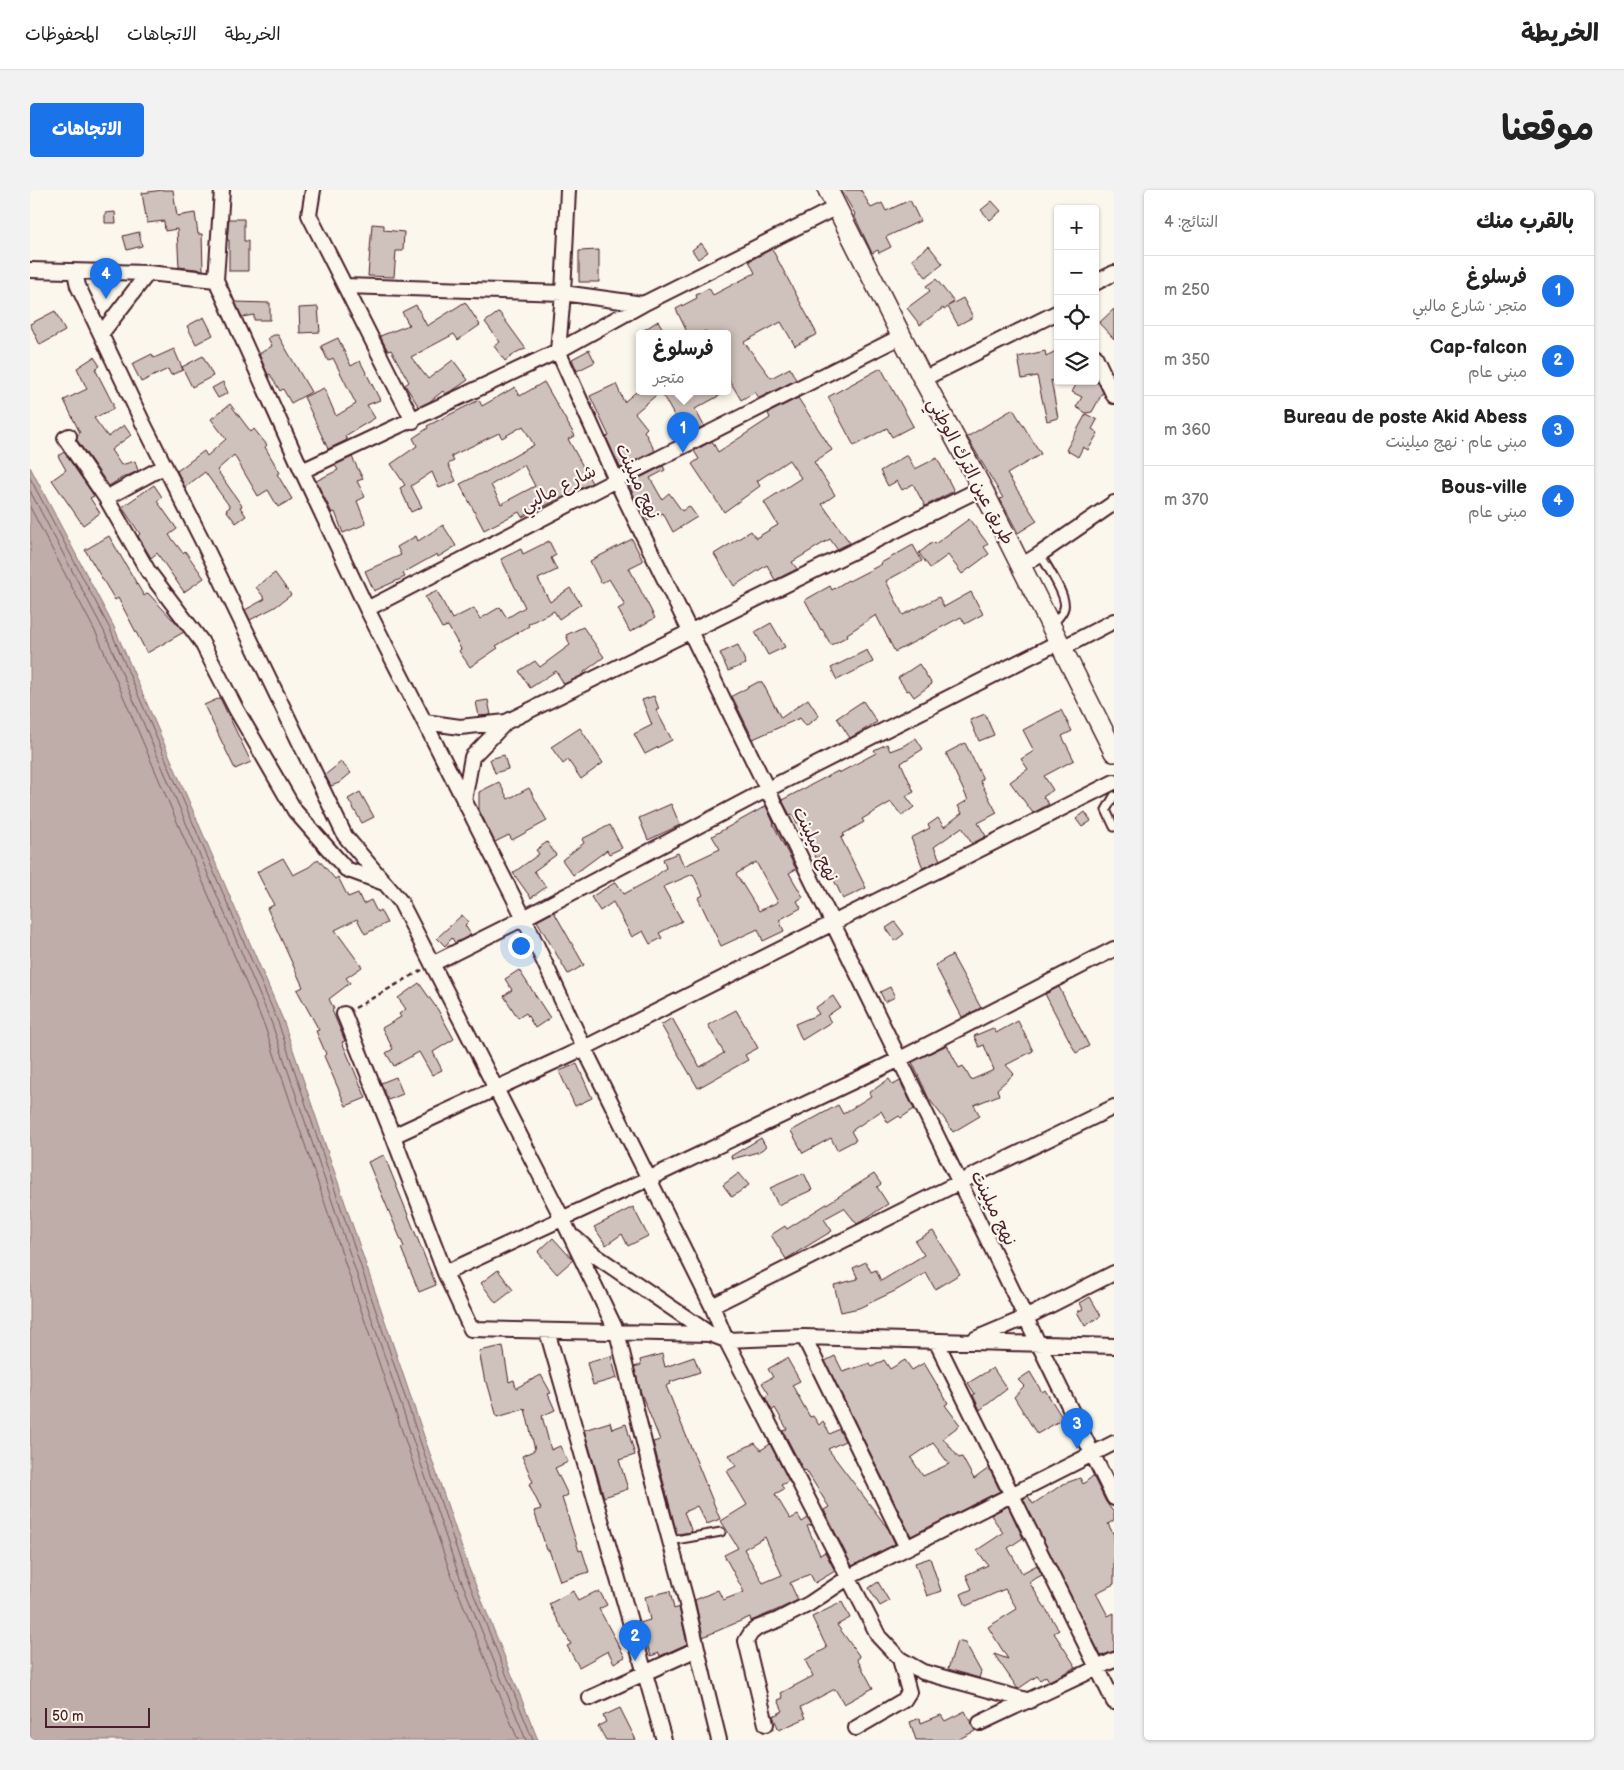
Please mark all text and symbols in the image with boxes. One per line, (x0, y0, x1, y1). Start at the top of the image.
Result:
text: الخريطة (1521, 19, 1599, 48)
text: المحفوظات (25, 24, 99, 45)
text: الاتجاهات (127, 24, 197, 45)
text: الخريطة (225, 24, 281, 45)
button: الاتجاهات (30, 103, 144, 157)
text: موقعنا (1501, 108, 1594, 151)
map controls (1054, 205, 1099, 385)
button: + (1054, 205, 1099, 250)
text: بالقرب منك (1476, 209, 1574, 234)
text: النتائج: 4 (1164, 213, 1218, 232)
button: − (1054, 250, 1099, 295)
pin: 4 (90, 258, 122, 299)
text: فرسلوغ (1467, 266, 1527, 289)
text: 250 m (1164, 281, 1210, 300)
text: 1 (1555, 281, 1561, 300)
button: locate (1054, 295, 1099, 340)
text: متجر · شارع مالبي (1412, 297, 1527, 316)
popup (636, 330, 731, 395)
text: Cap-falcon (1430, 336, 1527, 359)
text: فرسلوغ (653, 338, 714, 361)
button: layers (1054, 340, 1099, 385)
text: 350 m (1164, 351, 1210, 370)
text: 2 (1553, 351, 1563, 370)
text: مبنى عام (1468, 363, 1527, 382)
text: متجر (653, 369, 685, 388)
street label: طريق عين الترك الوطني (918, 394, 1018, 551)
text: Bureau de poste Akid Abess (1283, 406, 1527, 429)
pin: 1 (667, 412, 699, 453)
text: 360 m (1164, 421, 1211, 440)
text: 3 (1553, 421, 1563, 440)
text: مبنى عام · نهج ميلينت (1385, 433, 1527, 452)
street label: نهج ميلينت (610, 440, 664, 523)
street label: شارع مالبي (517, 460, 602, 521)
text: Bous-ville (1441, 476, 1527, 499)
text: 370 m (1164, 491, 1209, 510)
text: 4 (1553, 491, 1563, 510)
text: مبنى عام (1468, 503, 1527, 522)
street label: نهج ميلينت (787, 803, 843, 886)
your location (508, 933, 534, 959)
street label: نهج ميلينت (965, 1167, 1021, 1250)
pin: 3 (1061, 1408, 1093, 1449)
pin: 2 (619, 1620, 651, 1661)
scale bar (45, 1705, 150, 1728)
text: 50 m (52, 1708, 84, 1725)

